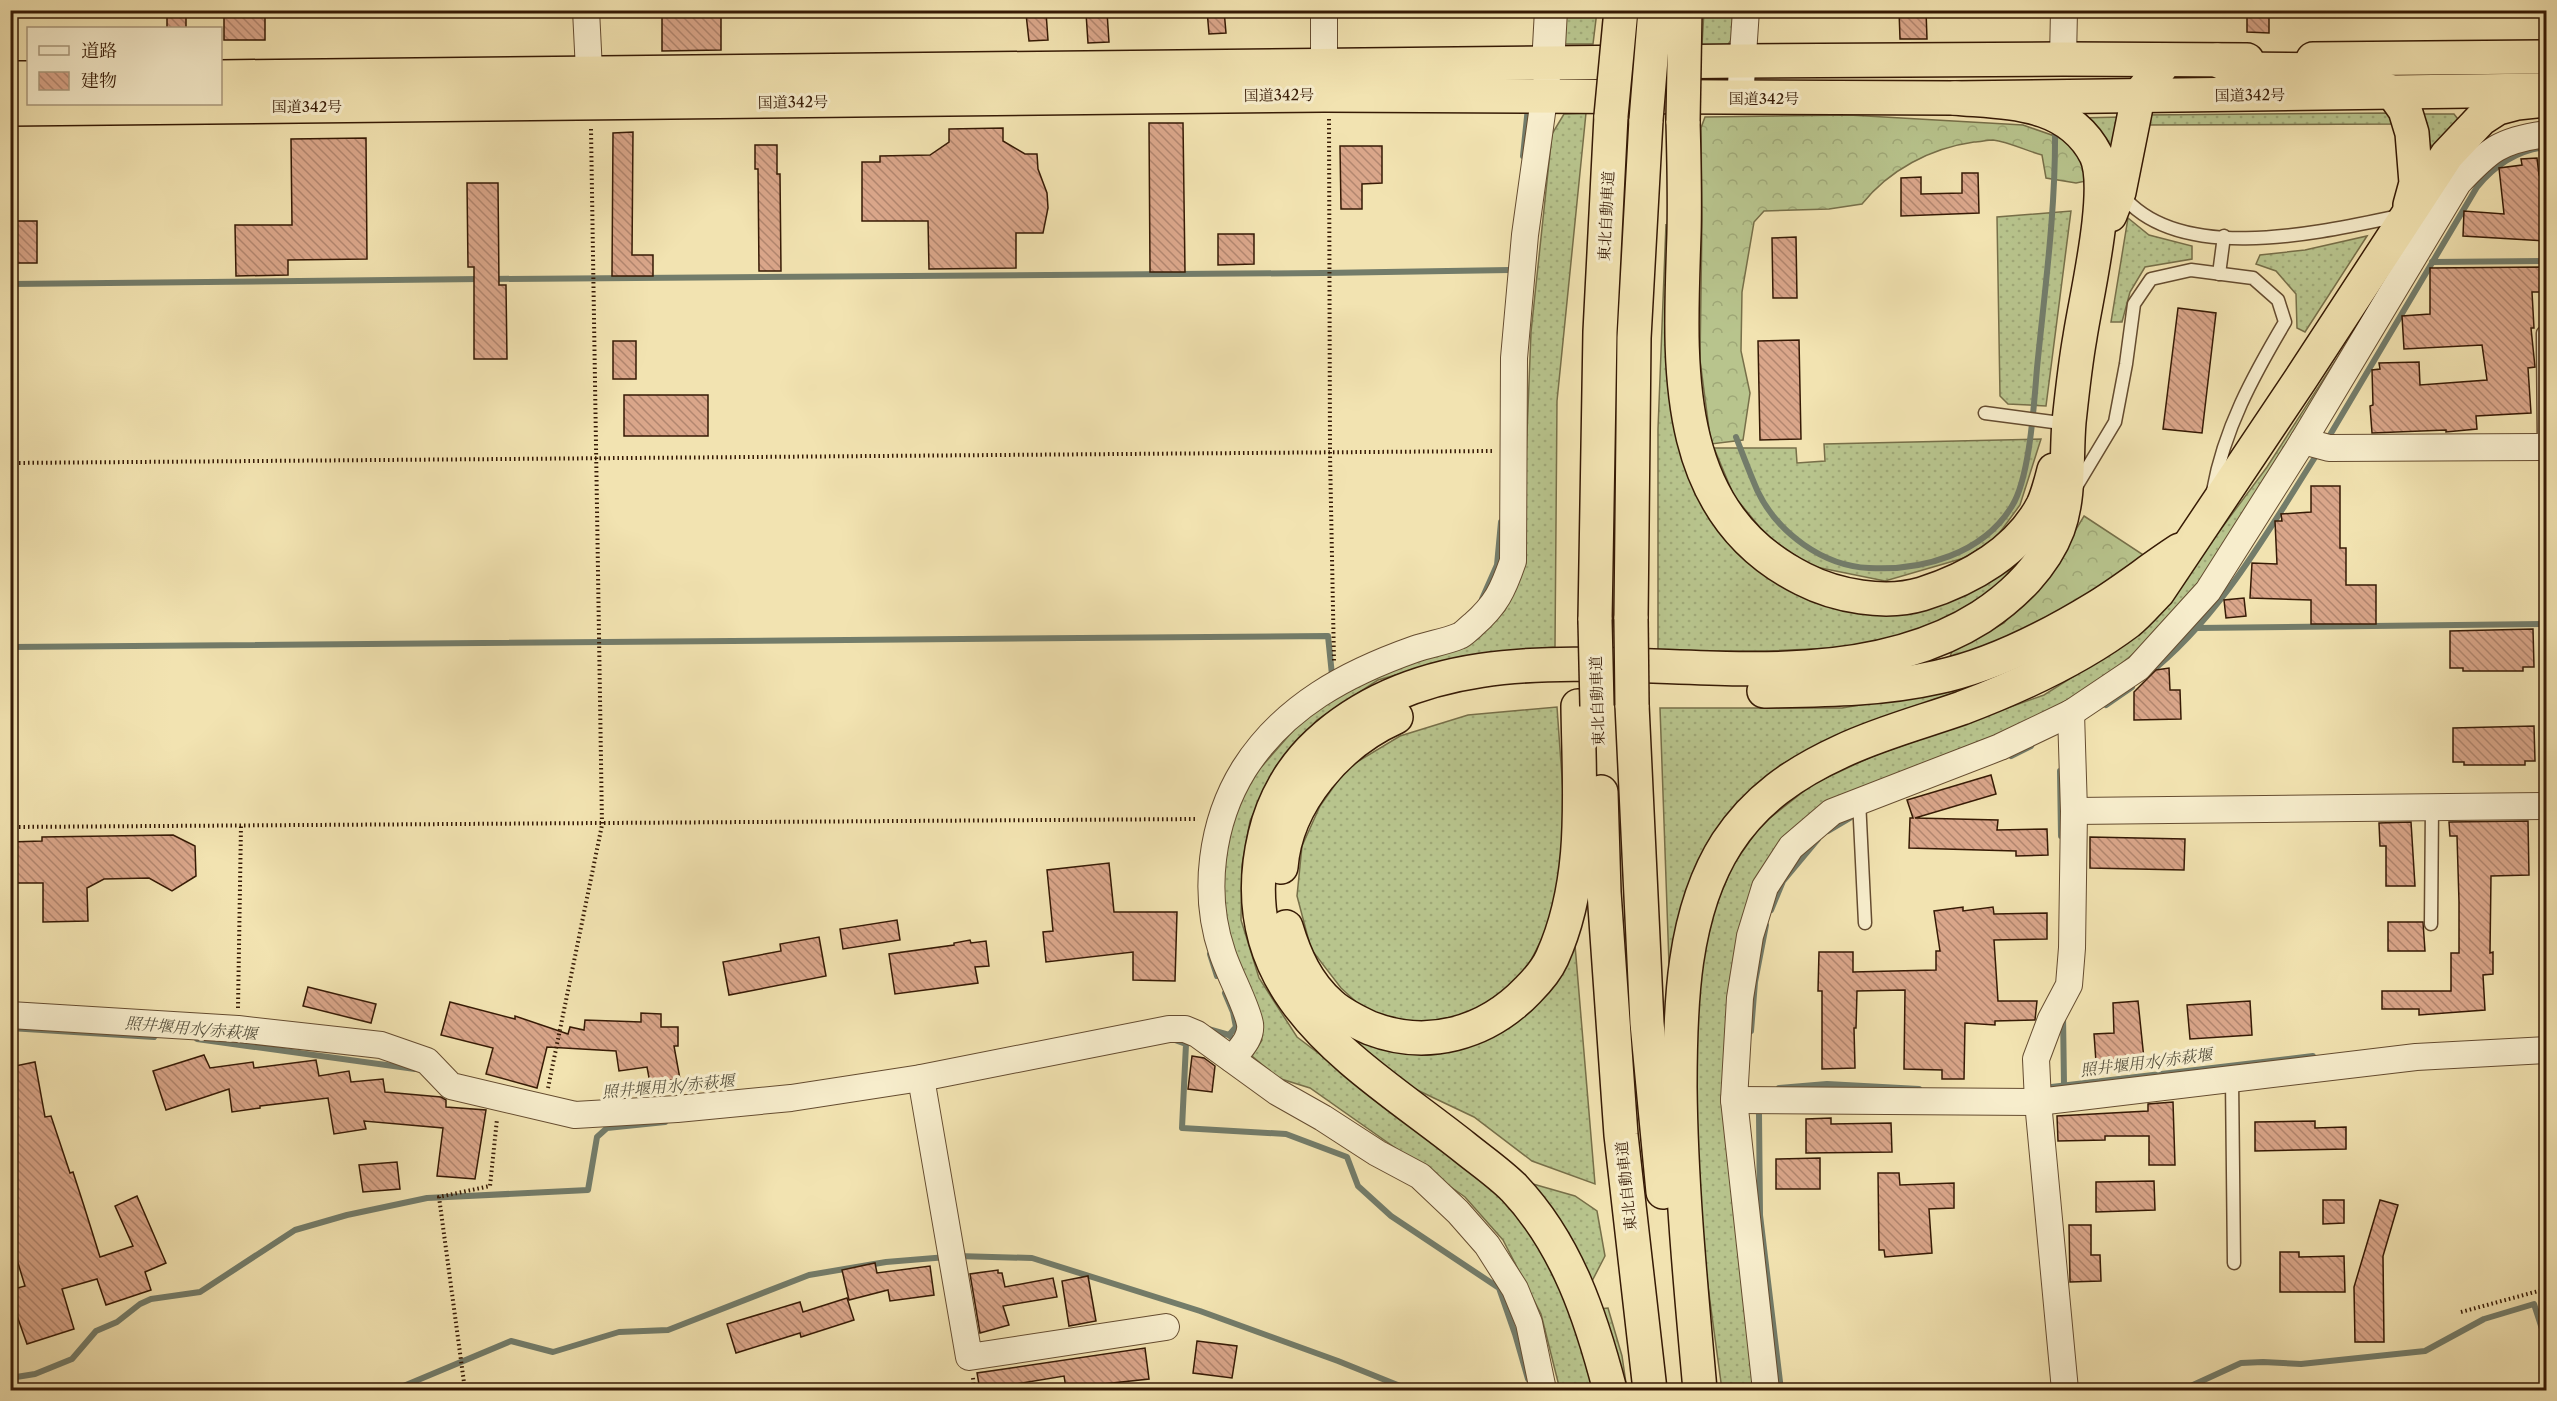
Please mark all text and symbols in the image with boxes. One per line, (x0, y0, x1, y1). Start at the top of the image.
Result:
legend (27, 27, 222, 105)
text: 道路 (81, 40, 117, 62)
text: 建物 (81, 70, 117, 92)
street label: 国道342号 (1244, 85, 1314, 105)
street label: 国道342号 (2215, 85, 2285, 105)
street label: 国道342号 (1729, 89, 1799, 108)
street label: 国道342号 (758, 92, 828, 112)
street label: 国道342号 (272, 97, 342, 116)
street label: 東北自動車道 (1594, 171, 1618, 261)
street label: 東北自動車道 (1586, 656, 1608, 746)
water label: 照井堰用水/赤萩堰 (124, 1012, 261, 1044)
water label: 照井堰用水/赤萩堰 (2079, 1044, 2216, 1080)
water label: 照井堰用水/赤萩堰 (601, 1070, 738, 1102)
street label: 東北自動車道 (1612, 1140, 1640, 1232)

